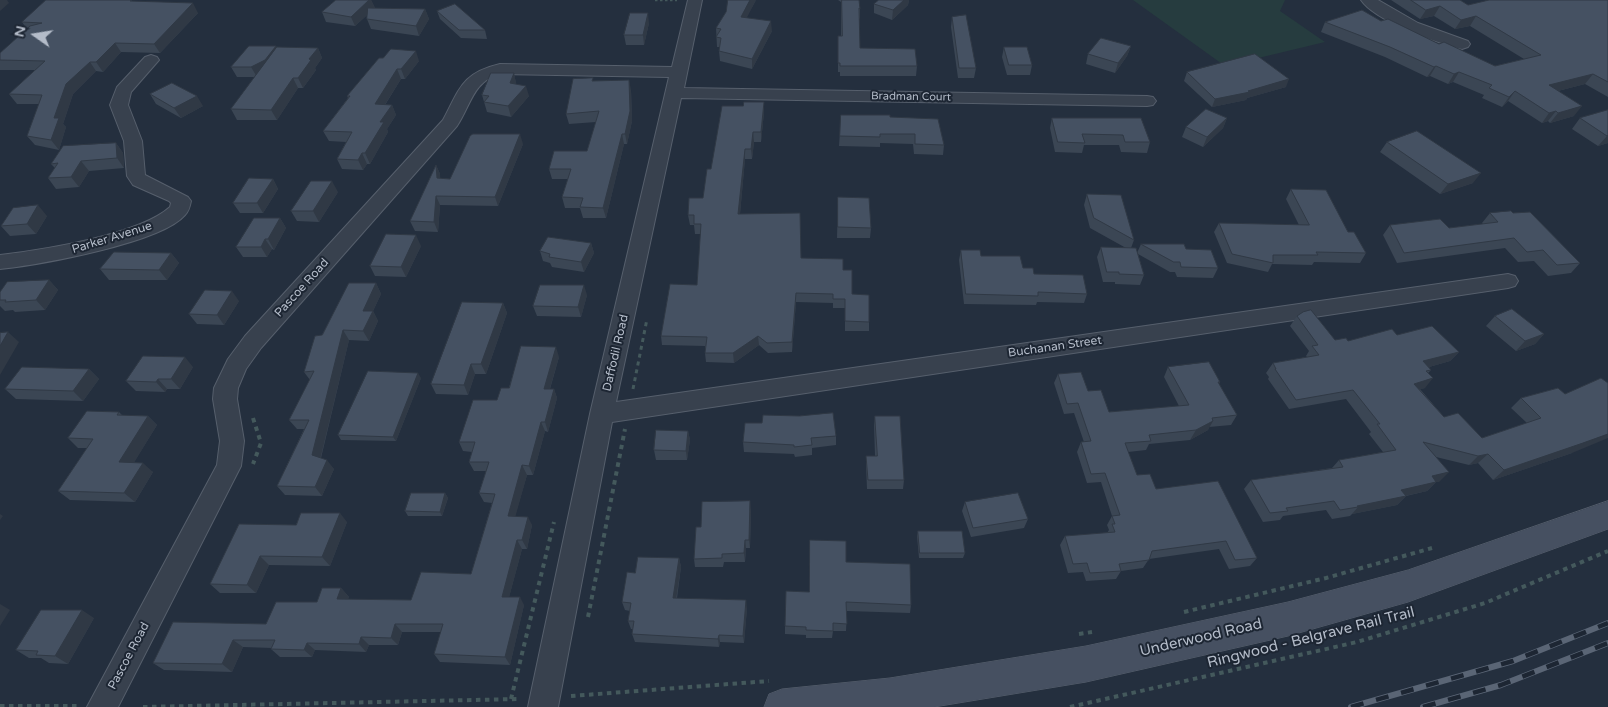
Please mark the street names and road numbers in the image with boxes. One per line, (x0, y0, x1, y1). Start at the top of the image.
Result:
street label: Bradman Court (871, 90, 951, 104)
street label: Parker Avenue (70, 219, 154, 257)
street label: Pascoe Road (272, 256, 332, 320)
street label: Daffodil Road (600, 313, 632, 393)
street label: Buchanan Street (1007, 333, 1103, 361)
street label: Ringwood - Belgrave Rail Trail (1205, 603, 1417, 673)
street label: Underwood Road (1138, 615, 1264, 661)
street label: Pascoe Road (105, 620, 153, 692)

